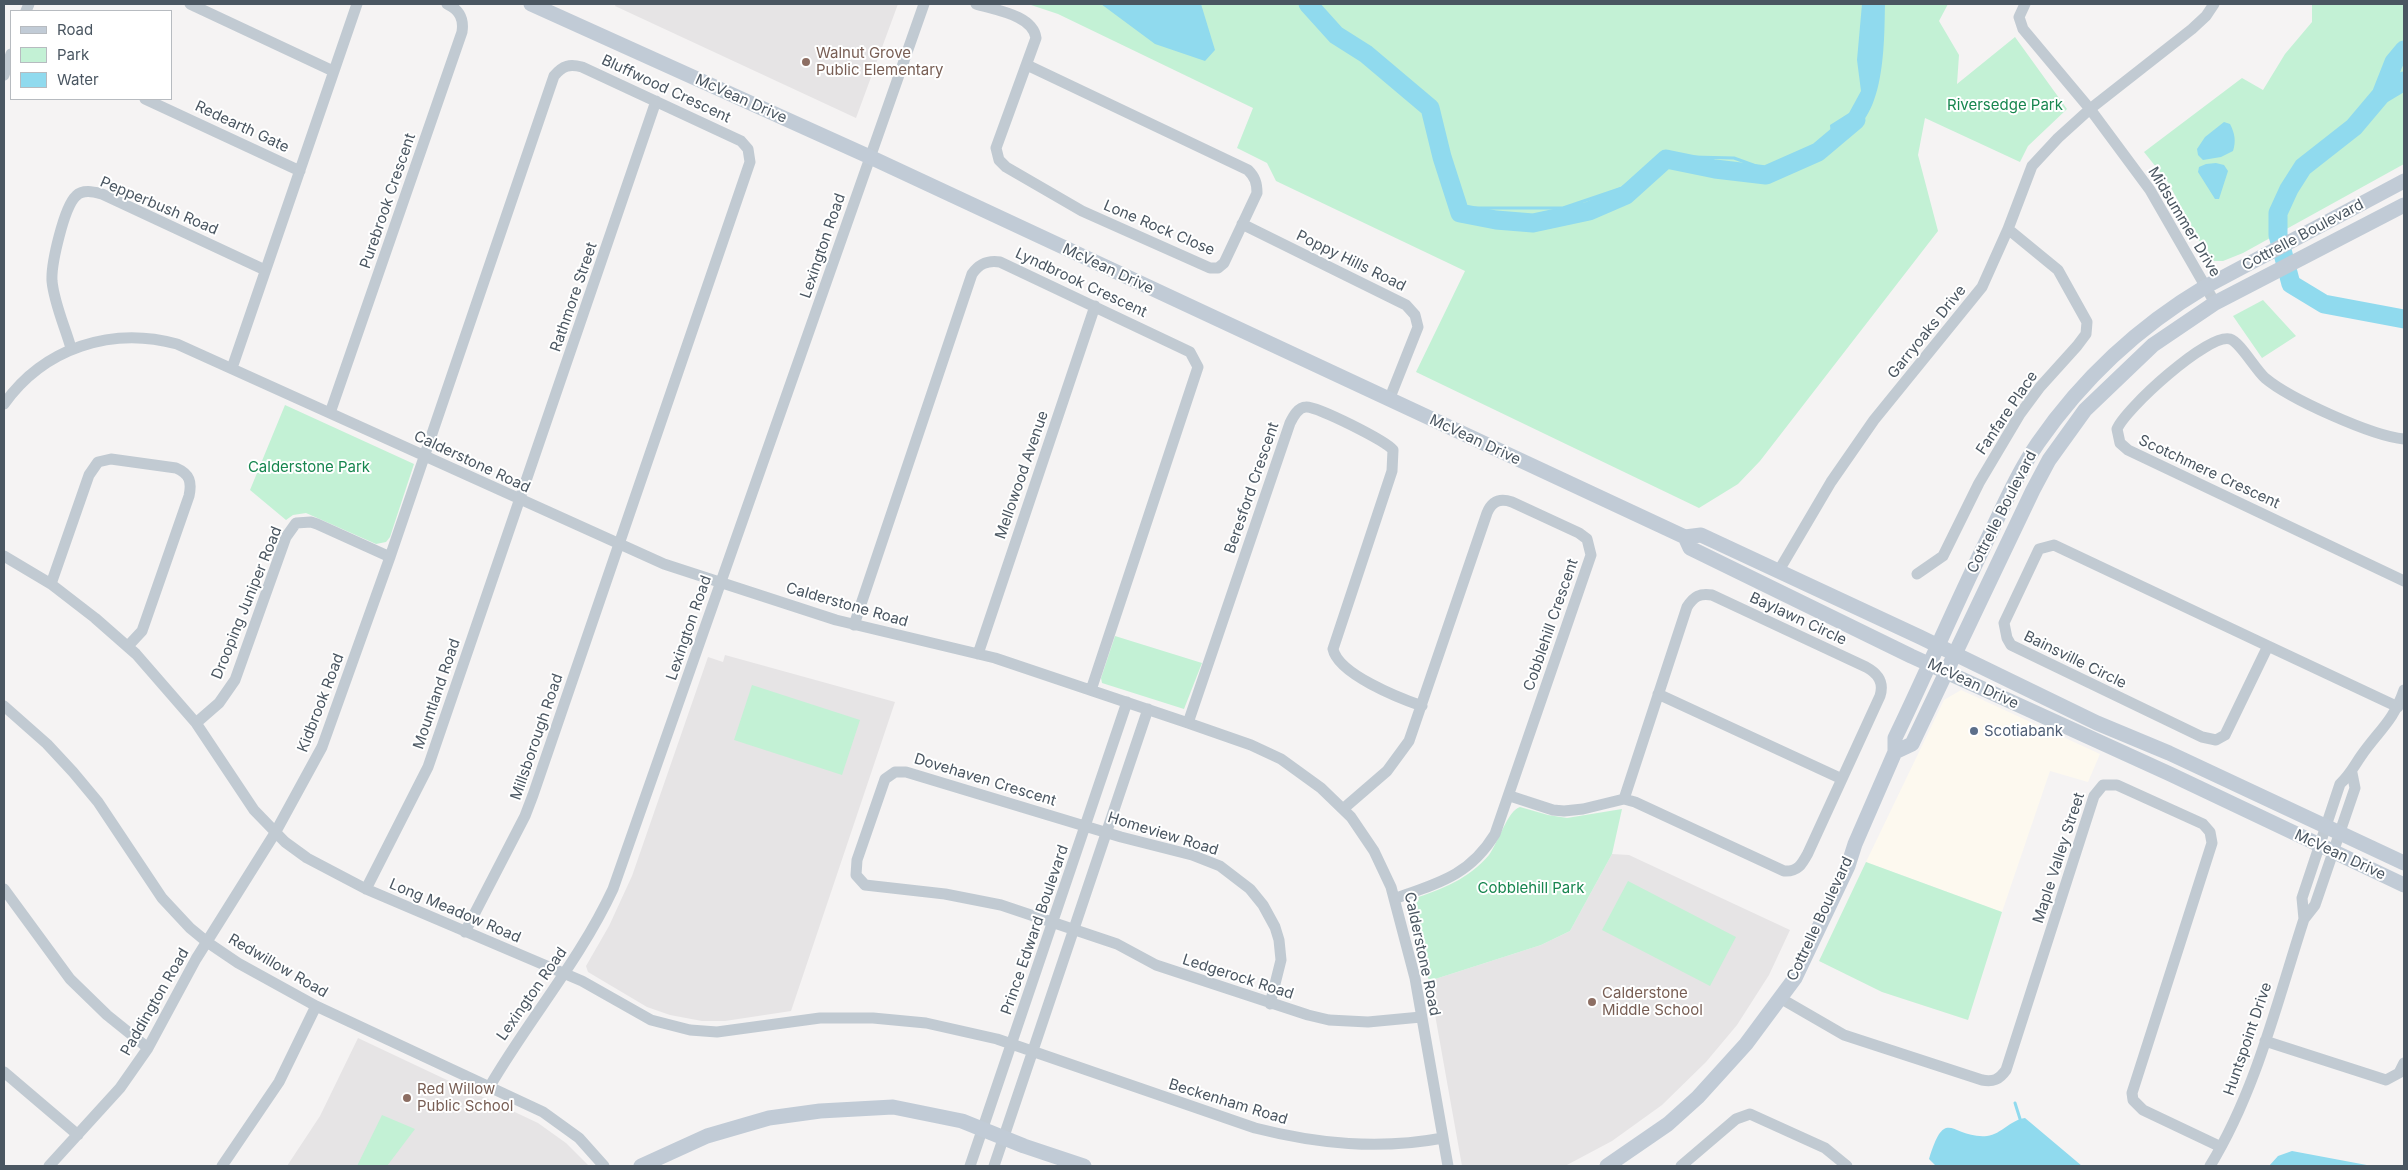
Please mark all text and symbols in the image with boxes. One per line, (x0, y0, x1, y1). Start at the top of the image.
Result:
legend (10, 10, 172, 100)
text: Road (57, 20, 93, 39)
place label: Walnut Grove Public Elementary (816, 44, 944, 79)
text: Park (57, 45, 89, 64)
street label: Bluffwood Crescent (599, 51, 733, 127)
marker: Walnut Grove Public Elementary (800, 56, 812, 68)
text: Water (57, 70, 99, 89)
street label: McVean Drive (692, 71, 790, 127)
park label: Riversedge Park (1947, 96, 2063, 114)
street label: Redearth Gate (192, 97, 292, 157)
street label: Purebrook Crescent (356, 131, 420, 271)
street label: Midsummer Drive (2144, 164, 2224, 280)
street label: Pepperbush Road (97, 173, 221, 239)
street label: Lexington Road (797, 191, 849, 301)
street label: Cottrelle Boulevard (2239, 195, 2367, 275)
street label: Lone Rock Close (1101, 196, 1217, 260)
street label: Poppy Hills Road (1293, 227, 1409, 295)
street label: Rathmore Street (547, 240, 601, 354)
street label: McVean Drive (1060, 240, 1156, 298)
street label: Lyndbrook Crescent (1012, 245, 1150, 321)
street label: Garryoaks Drive (1884, 282, 1970, 382)
street label: Fanfare Place (1972, 368, 2042, 458)
street label: Mellowood Avenue (992, 409, 1052, 541)
street label: McVean Drive (1427, 411, 1523, 469)
street label: Beresford Crescent (1221, 420, 1283, 556)
street label: Calderstone Road (411, 427, 533, 497)
street label: Scotchmere Crescent (2136, 431, 2282, 513)
street label: Cottrelle Boulevard (1963, 448, 2041, 576)
park label: Calderstone Park (248, 458, 370, 476)
street label: Drooping Juniper Road (208, 524, 286, 682)
street label: Cobblehill Crescent (1520, 556, 1582, 694)
street label: Lexington Road (663, 573, 715, 683)
street label: Calderstone Road (784, 579, 910, 631)
street label: Baylawn Circle (1747, 589, 1849, 649)
street label: Bainsville Circle (2021, 627, 2129, 693)
street label: Mountland Road (410, 636, 464, 752)
street label: Kidbrook Road (294, 651, 348, 755)
street label: McVean Drive (1925, 655, 2021, 713)
street label: Millsborough Road (507, 672, 567, 802)
place label: Scotiabank (1984, 722, 2063, 740)
marker: Scotiabank (1968, 725, 1980, 737)
street label: Dovehaven Crescent (912, 750, 1058, 810)
street label: Maple Valley Street (2029, 790, 2089, 926)
street label: Homeview Road (1105, 809, 1221, 859)
street label: McVean Drive (2292, 826, 2388, 884)
street label: Prince Edward Boulevard (997, 843, 1073, 1017)
street label: Cottrelle Boulevard (1783, 854, 1857, 984)
street label: Long Meadow Road (386, 875, 524, 947)
park label: Cobblehill Park (1478, 879, 1584, 897)
street label: Calderstone Road (1400, 890, 1444, 1018)
street label: Redwillow Road (225, 930, 331, 1002)
street label: Lexington Road (493, 944, 571, 1044)
street label: Paddington Road (117, 945, 193, 1059)
street label: Ledgerock Road (1180, 951, 1296, 1003)
street label: Huntspoint Drive (2220, 980, 2276, 1098)
place label: Calderstone Middle School (1602, 984, 1703, 1019)
marker: Calderstone Middle School (1586, 996, 1598, 1008)
street label: Beckenham Road (1166, 1075, 1290, 1129)
place label: Red Willow Public School (417, 1080, 513, 1115)
marker: Red Willow Public School (401, 1092, 413, 1104)

